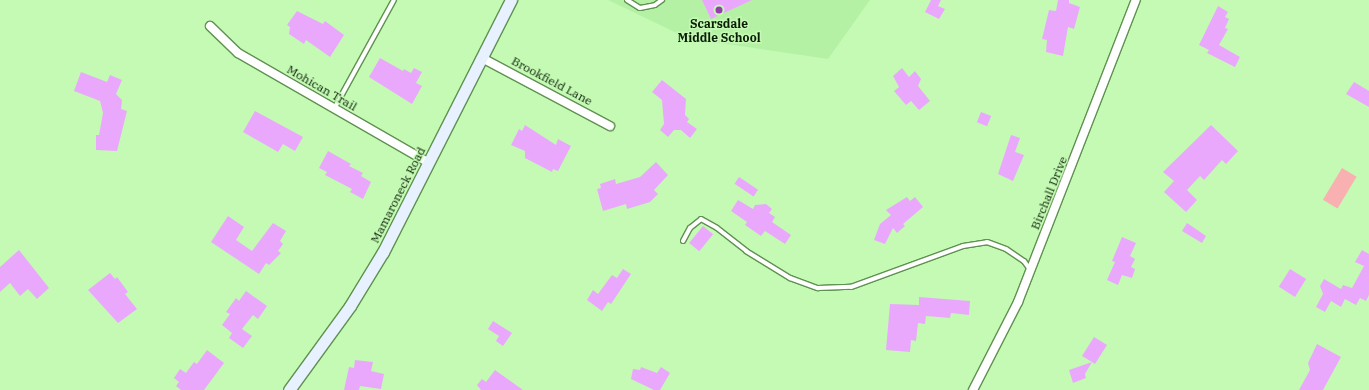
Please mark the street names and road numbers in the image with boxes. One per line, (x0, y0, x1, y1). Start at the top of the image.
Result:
street label: Brookfield Lane (509, 54, 595, 108)
street label: Mohican Trail (284, 62, 360, 114)
street label: Mamaroneck Road (368, 145, 428, 245)
street label: Birchall Drive (1028, 154, 1070, 232)

